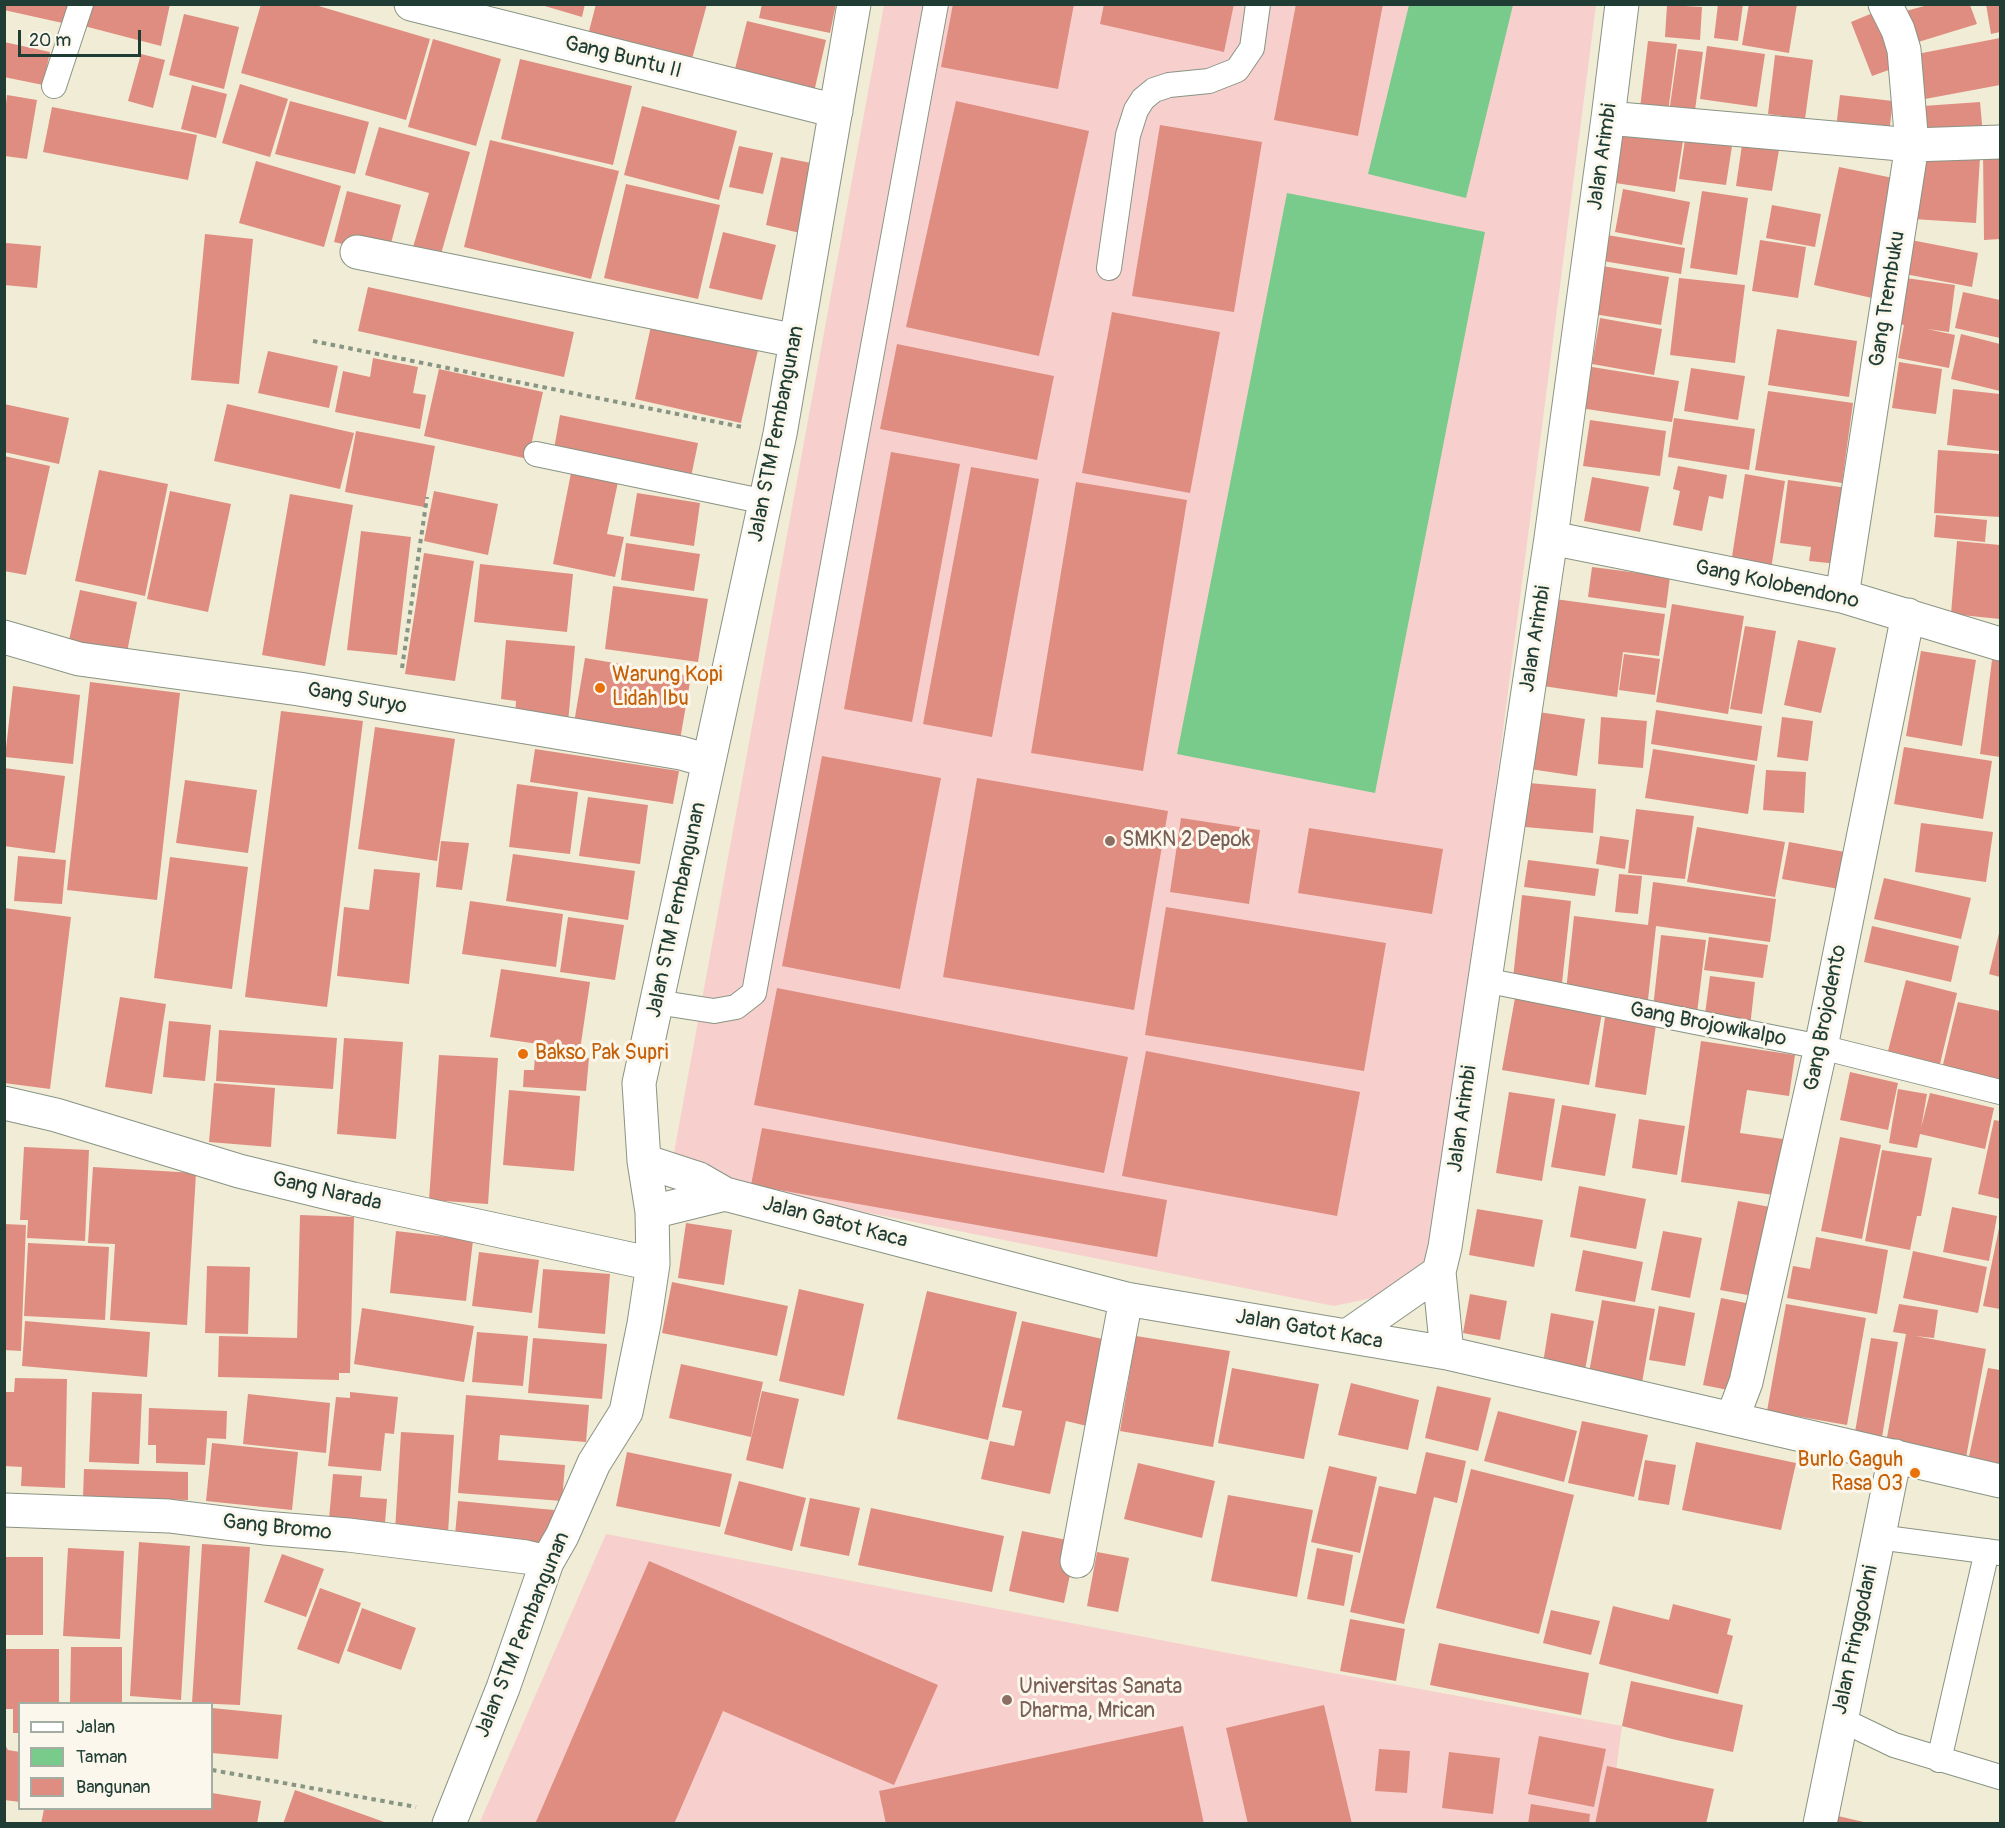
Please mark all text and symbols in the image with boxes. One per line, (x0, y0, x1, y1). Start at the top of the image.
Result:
scale bar (21, 18, 144, 56)
text: 20 m (29, 29, 71, 52)
street label: Gang Buntu II (562, 31, 684, 85)
street label: Jalan Arimbi (1583, 102, 1623, 212)
street label: Gang Trembuku (1865, 229, 1911, 369)
street label: Jalan STM Pembangunan (744, 324, 810, 544)
street label: Gang Kolobendono (1693, 555, 1861, 615)
street label: Jalan Arimbi (1515, 584, 1557, 694)
place label: Warung Kopi Lidah Ibu (612, 663, 723, 713)
street label: Gang Suryo (305, 678, 409, 720)
marker: Warung Kopi Lidah Ibu (593, 681, 607, 695)
street label: Jalan STM Pembangunan (642, 800, 712, 1020)
place label: SMKN 2 Depok (1122, 828, 1251, 854)
marker: SMKN 2 Depok (1103, 834, 1117, 848)
street label: Gang Brojodento (1799, 943, 1853, 1093)
street label: Gang Brojowikalpo (1628, 997, 1788, 1053)
place label: Bakso Pak Supri (535, 1041, 668, 1067)
marker: Bakso Pak Supri (516, 1047, 530, 1061)
street label: Jalan Arimbi (1443, 1064, 1483, 1174)
street label: Gang Narada (270, 1167, 384, 1217)
street label: Jalan Gatot Kaca (760, 1192, 910, 1254)
street label: Jalan Gatot Kaca (1233, 1305, 1385, 1355)
place label: Burlo Gaguh Rasa 03 (1798, 1448, 1903, 1498)
marker: Burlo Gaguh Rasa 03 (1908, 1466, 1922, 1480)
street label: Gang Bromo (221, 1510, 333, 1546)
street label: Jalan STM Pembangunan (470, 1528, 576, 1742)
street label: Jalan Pringgodani (1828, 1563, 1884, 1717)
place label: Universitas Sanata Dharma, Mrican (1019, 1675, 1182, 1725)
marker: Universitas Sanata Dharma, Mrican (1000, 1693, 1014, 1707)
legend (18, 1702, 213, 1810)
text: Jalan (76, 1716, 115, 1739)
text: Taman (76, 1746, 127, 1769)
text: Bangunan (76, 1776, 151, 1799)

